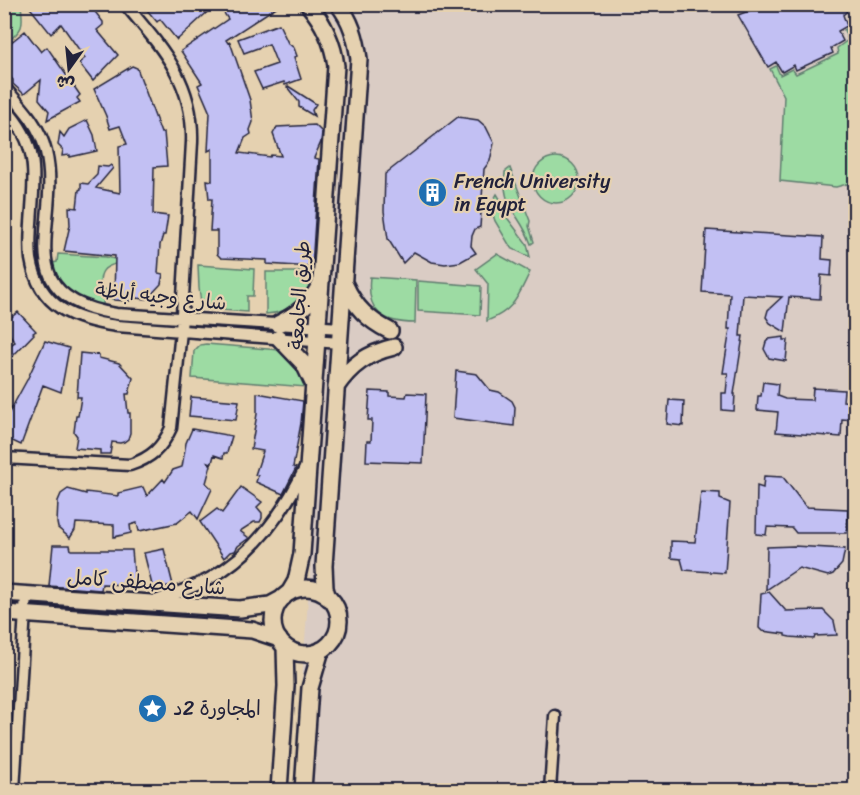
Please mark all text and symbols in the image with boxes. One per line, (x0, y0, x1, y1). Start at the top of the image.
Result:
north arrow (39, 39, 99, 99)
text: ش (53, 67, 78, 99)
place label: French University in Egypt (454, 164, 611, 222)
building icon: French University in Egypt (417, 177, 449, 209)
street label: طريق الجامعة (278, 239, 321, 351)
street label: شارع وجيه أباظة (94, 272, 228, 321)
street label: شارع مصطفى كامل (66, 560, 226, 605)
place label: المجاورة 2د (173, 691, 261, 726)
place icon: المجاورة 2د (136, 692, 168, 724)

